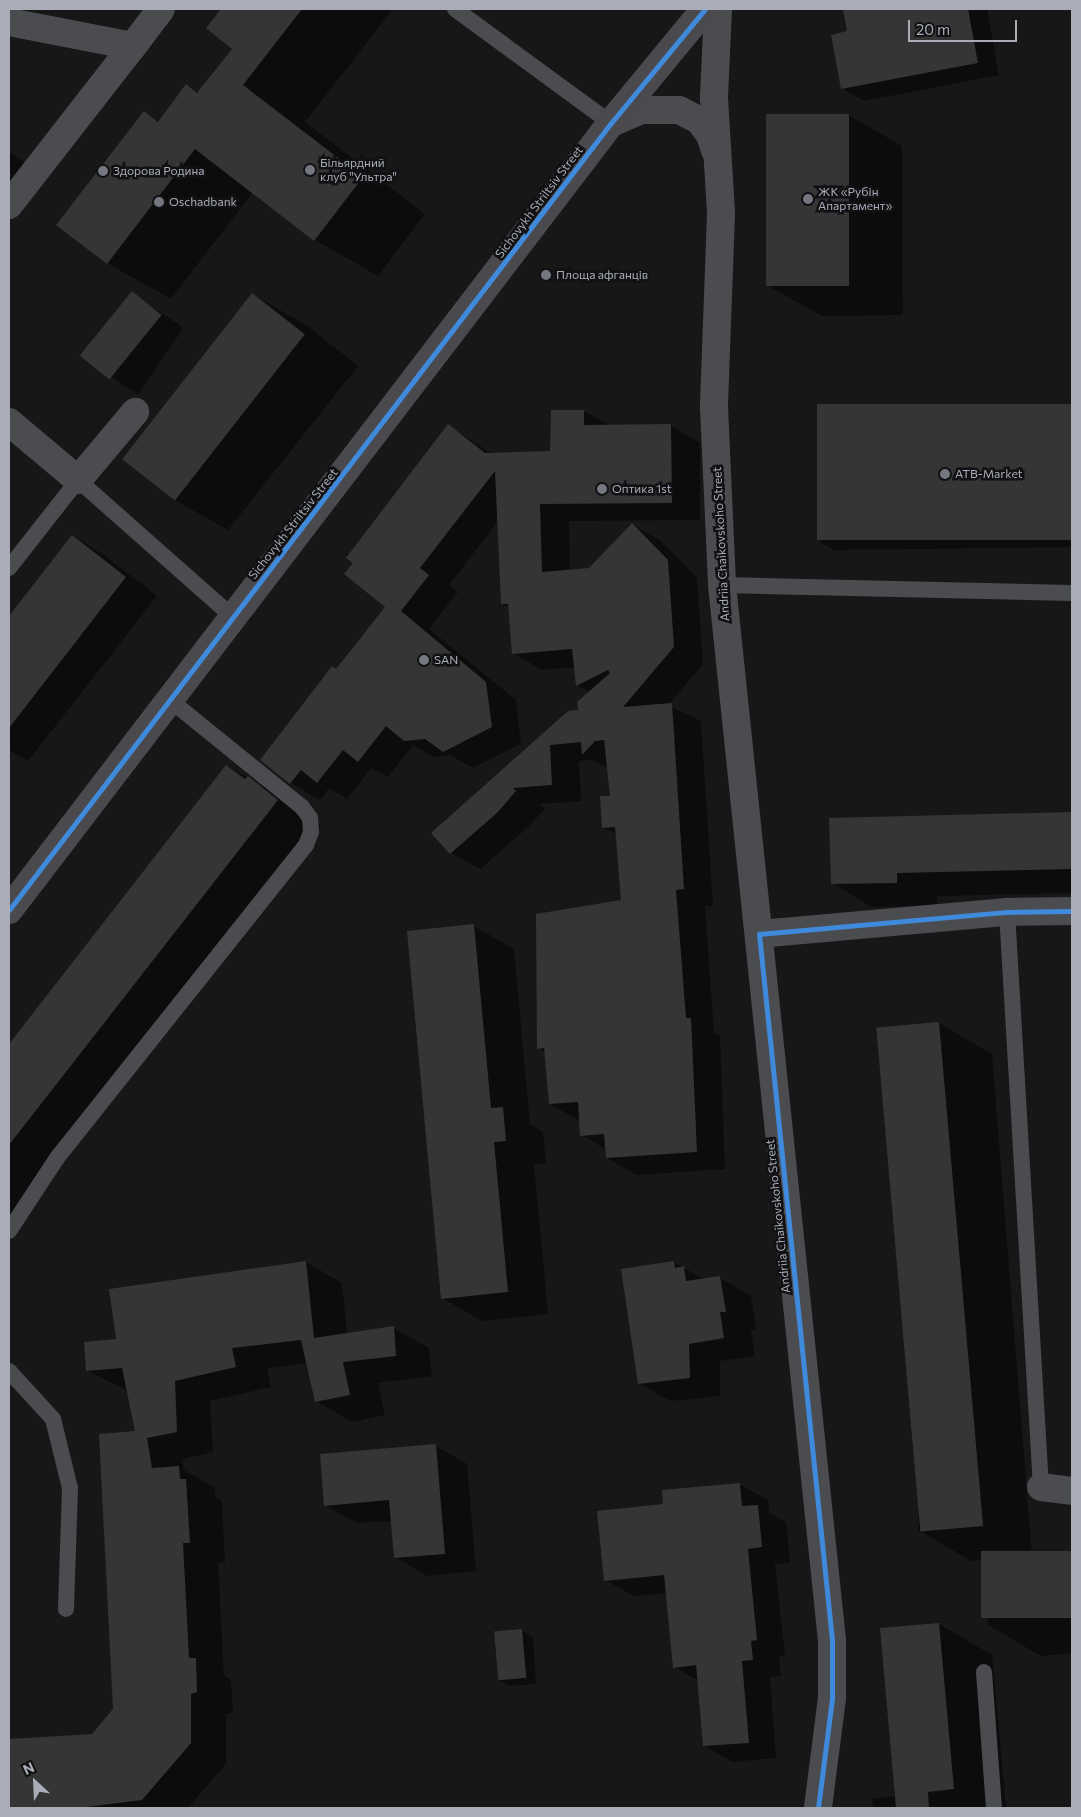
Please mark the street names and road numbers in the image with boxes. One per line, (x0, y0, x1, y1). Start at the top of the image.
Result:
street label: Sichovykh Striltsiv Street (492, 143, 586, 261)
street label: Sichovykh Striltsiv Street (245, 466, 341, 582)
street label: Andriia Chaikovskoho Street (710, 466, 732, 622)
street label: Andriia Chaikovskoho Street (763, 1138, 793, 1294)

